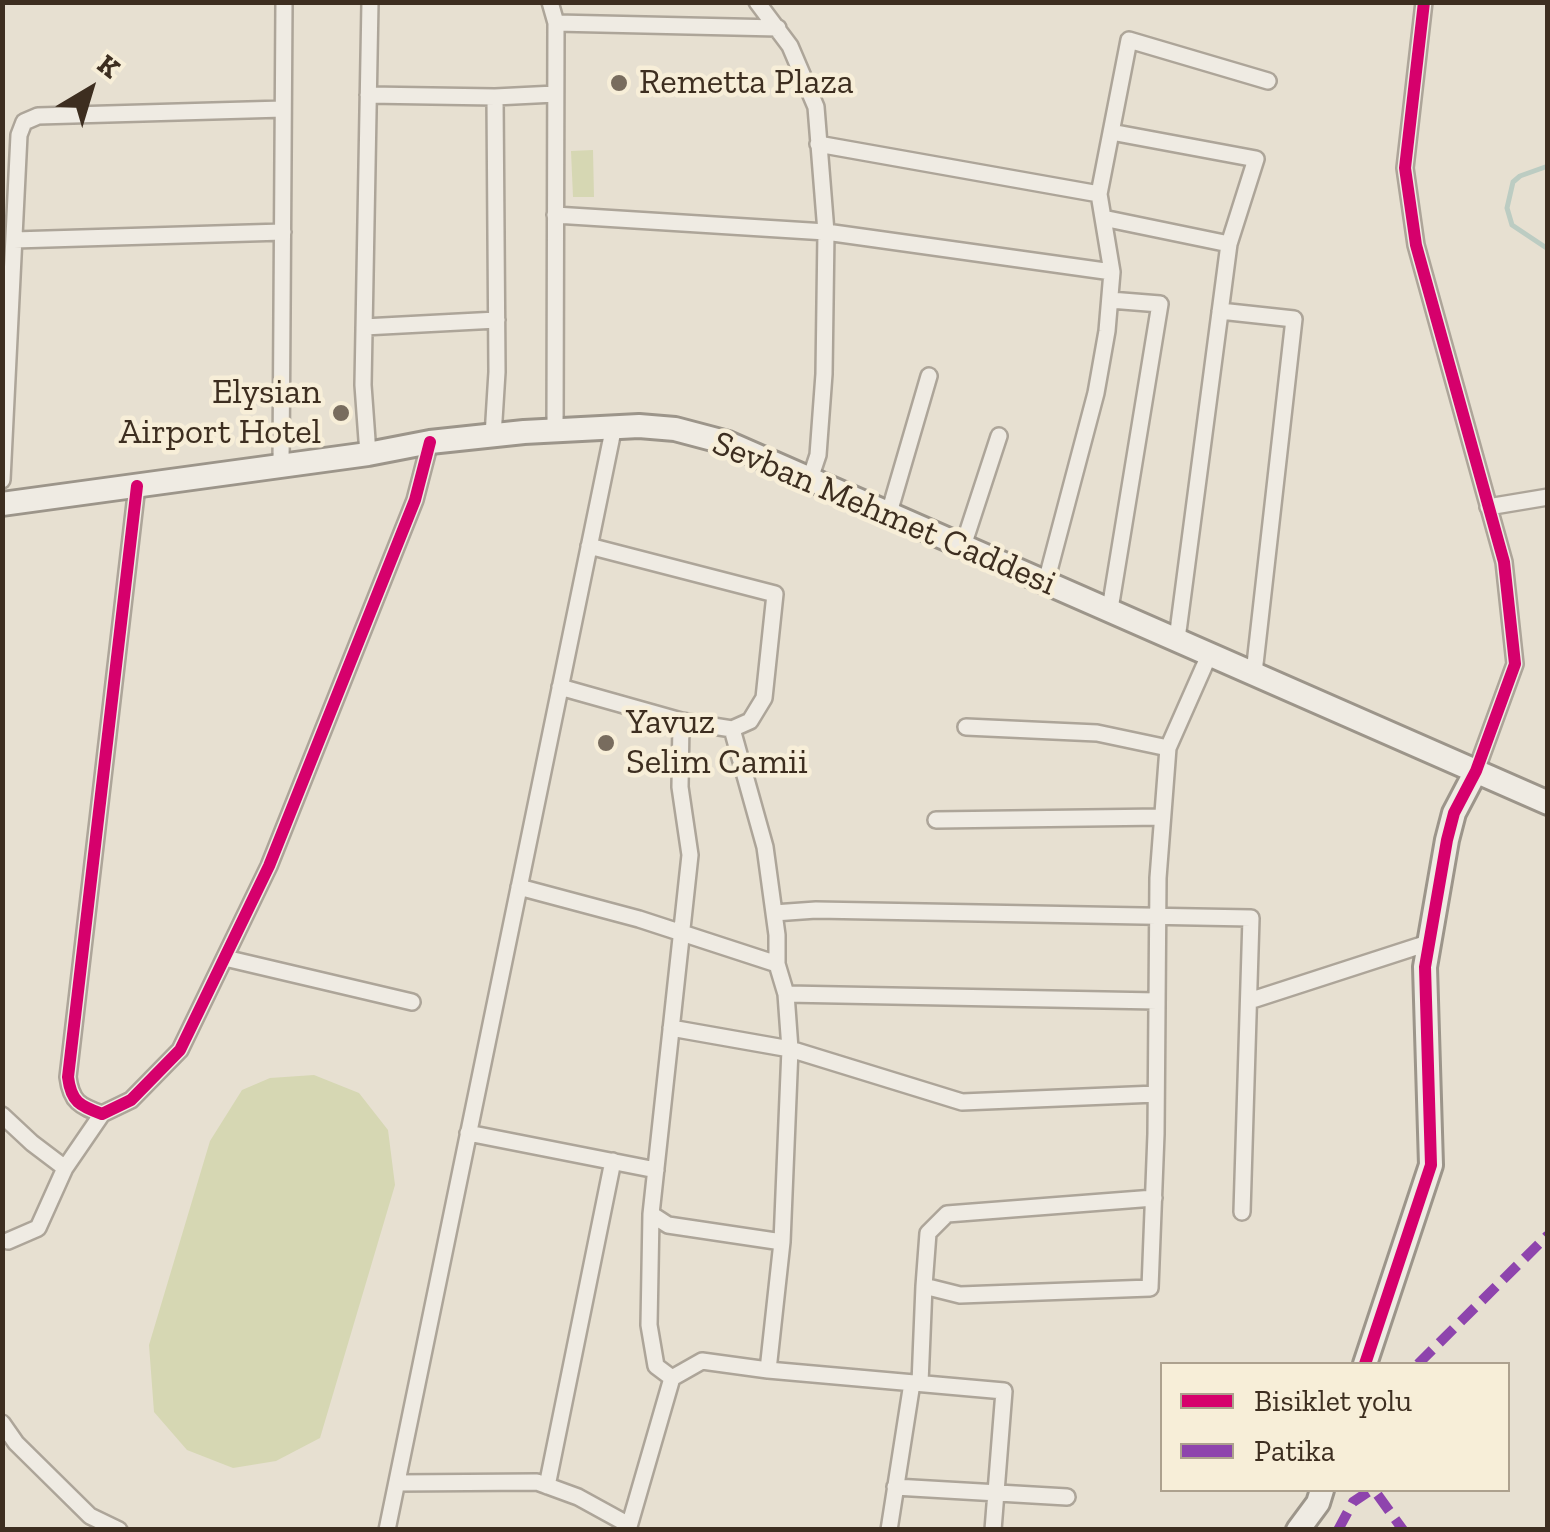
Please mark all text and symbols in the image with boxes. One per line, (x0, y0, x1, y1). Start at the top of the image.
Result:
north arrow (40, 40, 140, 140)
text: K (91, 47, 126, 85)
place label: Remetta Plaza (639, 62, 854, 104)
marker: Remetta Plaza (608, 72, 630, 94)
place label: Elysian Airport Hotel (119, 372, 321, 454)
marker: Elysian Airport Hotel (330, 402, 352, 424)
street label: Sevban Mehmet Caddesi (706, 423, 1062, 605)
place label: Yavuz Selim Camii (626, 702, 808, 784)
marker: Yavuz Selim Camii (595, 732, 617, 754)
legend (1160, 1362, 1510, 1492)
text: Bisiklet yolu (1254, 1383, 1412, 1419)
text: Patika (1254, 1433, 1335, 1469)

